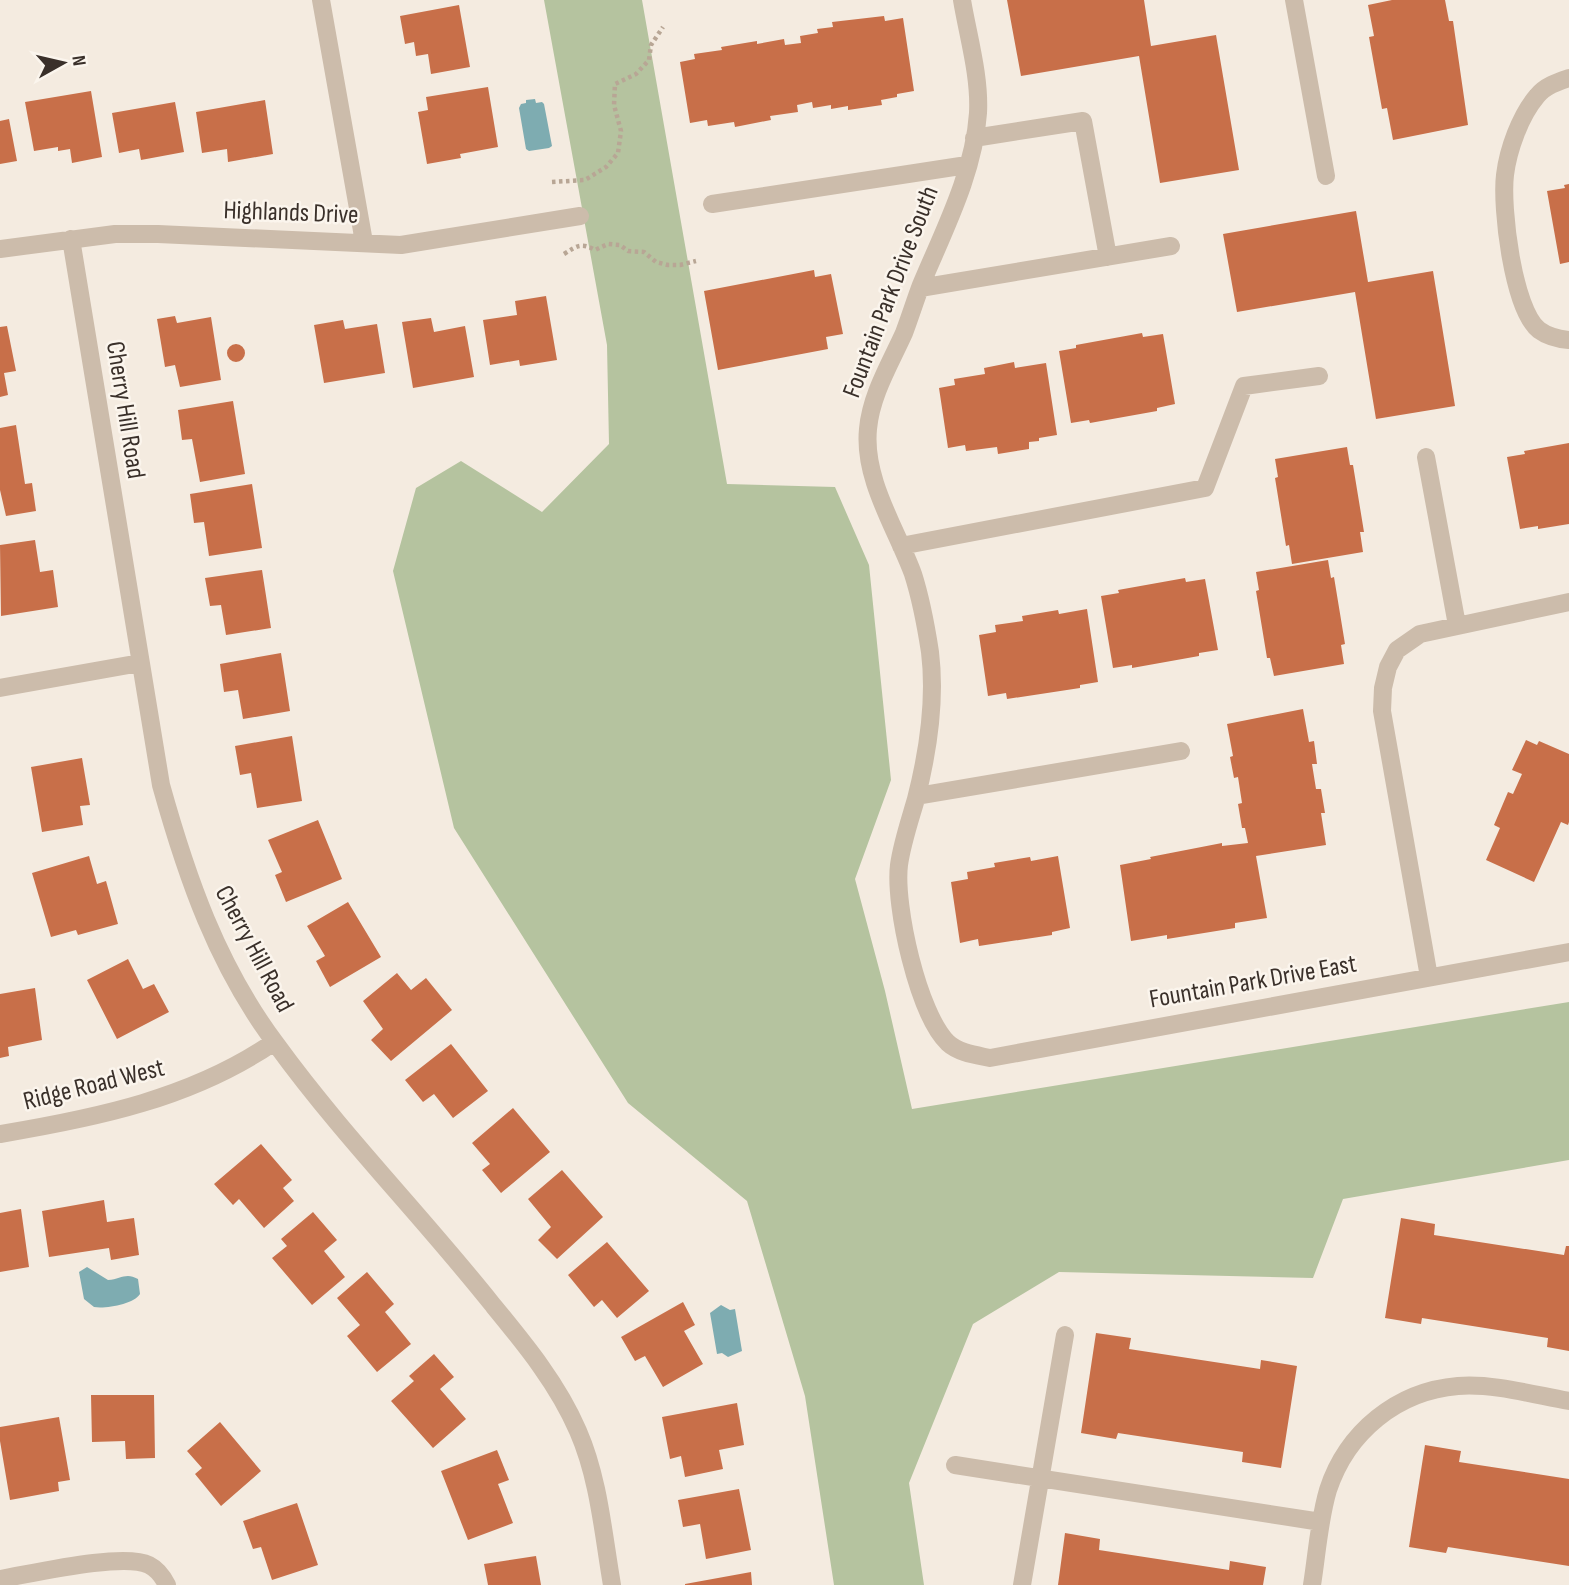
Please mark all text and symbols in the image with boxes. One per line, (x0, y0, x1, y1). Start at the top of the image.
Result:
north arrow (28, 28, 98, 98)
text: N (66, 54, 90, 67)
street label: Fountain Park Drive South (836, 182, 946, 402)
street label: Highlands Drive (223, 195, 359, 231)
street label: Cherry Hill Road (99, 339, 151, 481)
street label: Cherry Hill Road (208, 881, 300, 1017)
street label: Fountain Park Drive East (1147, 949, 1359, 1015)
street label: Ridge Road West (20, 1053, 168, 1117)

